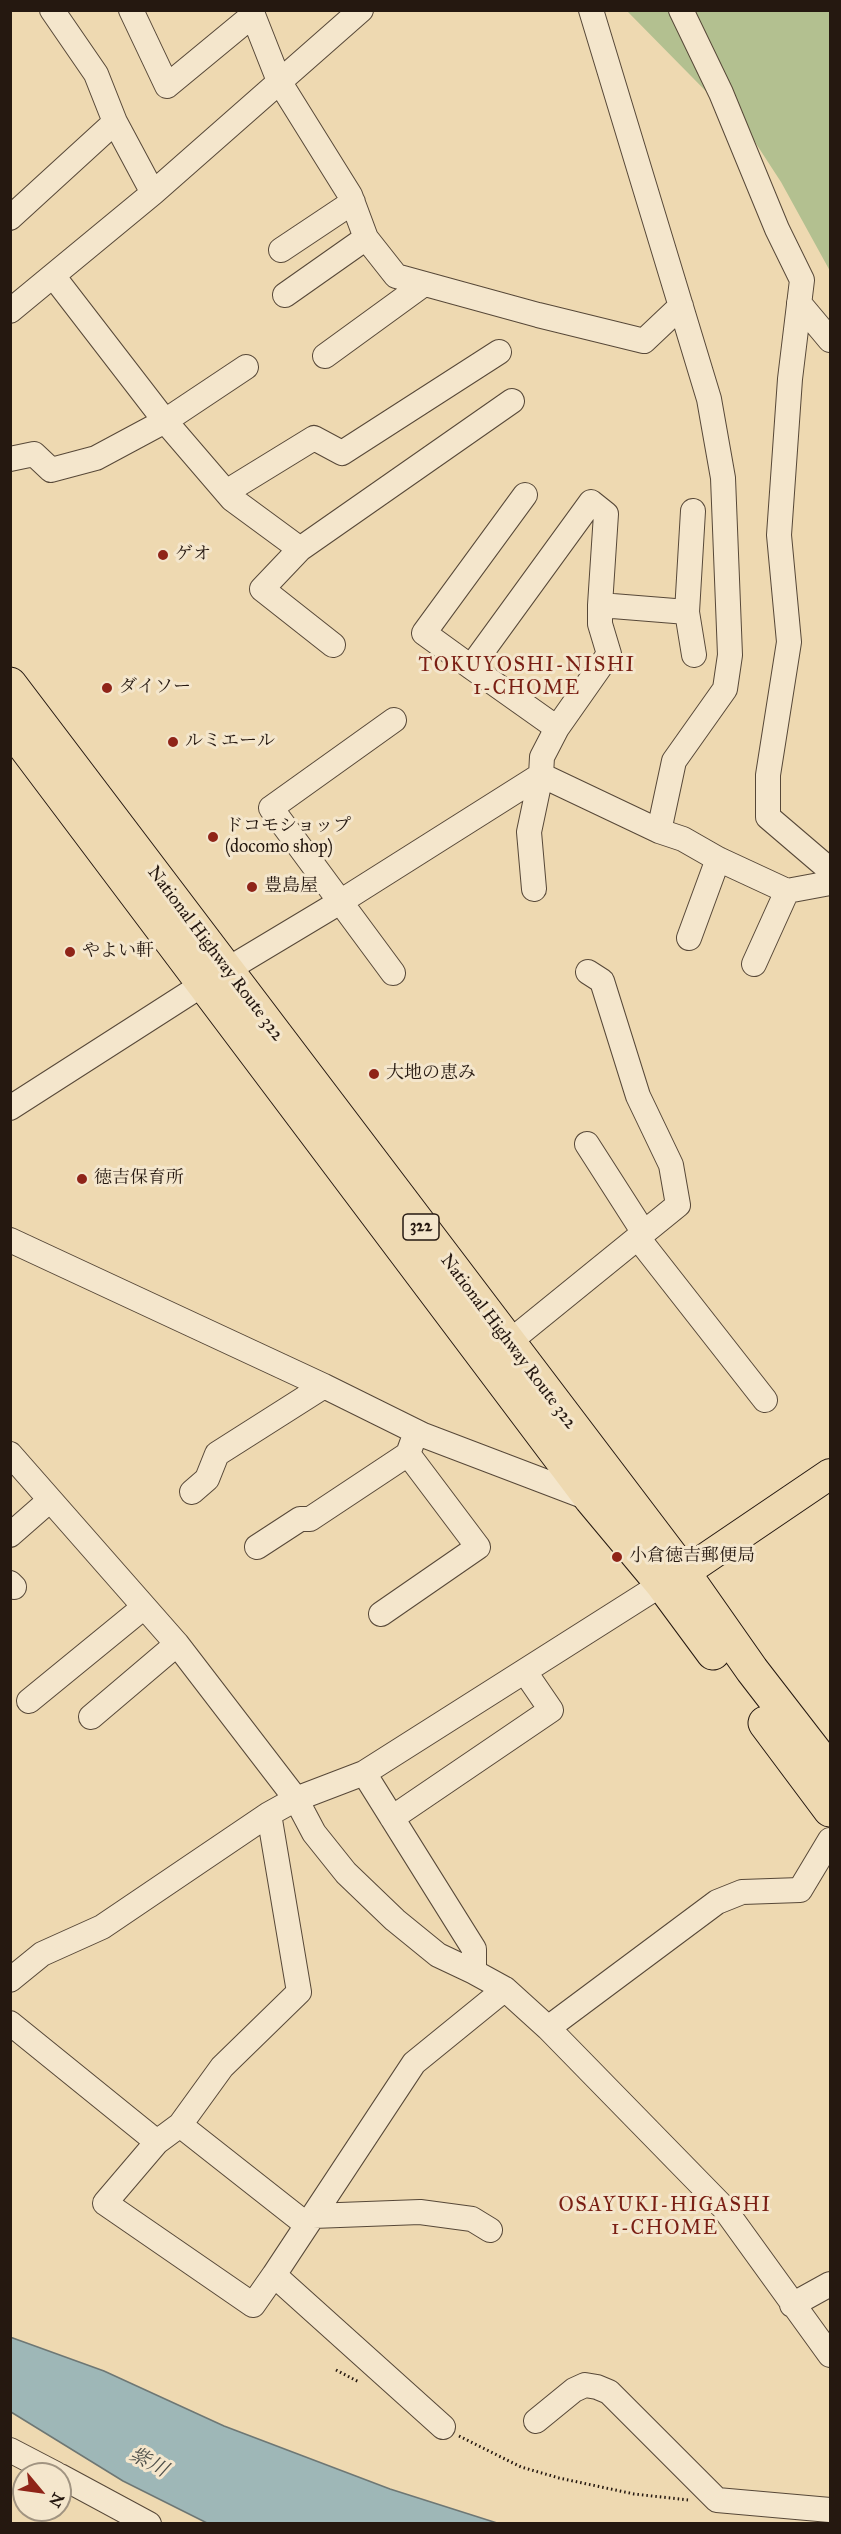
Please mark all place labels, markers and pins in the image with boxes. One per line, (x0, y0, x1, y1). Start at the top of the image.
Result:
place label: ゲオ (175, 544, 211, 566)
marker: ゲオ (156, 548, 170, 562)
place label: ダイソー (119, 677, 191, 699)
marker: ダイソー (100, 681, 114, 695)
place label: ルミエール (185, 731, 275, 753)
marker: ルミエール (166, 735, 180, 749)
place label: ドコモショップ (docomo shop) (225, 816, 351, 858)
marker: ドコモショップ (docomo shop) (206, 830, 220, 844)
place label: 豊島屋 (264, 876, 318, 898)
marker: 豊島屋 (245, 880, 259, 894)
place label: やよい軒 (82, 941, 154, 963)
marker: やよい軒 (63, 945, 77, 959)
place label: 大地の恵み (386, 1063, 476, 1085)
marker: 大地の恵み (367, 1067, 381, 1081)
place label: 徳吉保育所 (94, 1168, 184, 1190)
marker: 徳吉保育所 (75, 1172, 89, 1186)
place label: 小倉徳吉郵便局 (629, 1546, 755, 1568)
marker: 小倉徳吉郵便局 (610, 1550, 624, 1564)

